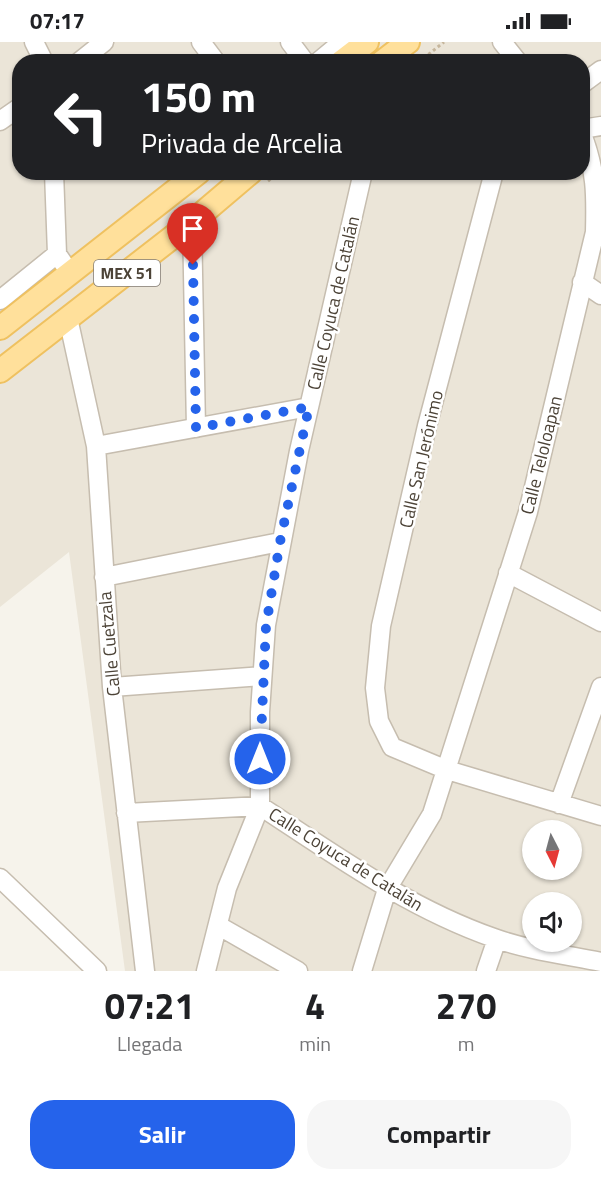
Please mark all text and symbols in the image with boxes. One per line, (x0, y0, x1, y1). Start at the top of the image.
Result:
text: 07:17 (30, 4, 85, 38)
text: 150 m (141, 64, 256, 128)
icon: left (42, 78, 120, 156)
text: Privada de Arcelia (141, 122, 342, 163)
pin (167, 203, 218, 265)
icon: arrive (176, 212, 209, 245)
street label: Calle Coyuca de Catalán (300, 213, 366, 393)
road number: MEX 51 (94, 260, 160, 286)
street label: Calle San Jerónimo (392, 388, 450, 530)
street label: Calle Teloloapan (513, 393, 569, 517)
street label: Calle Cuetzala (91, 590, 127, 698)
position arrow (228, 727, 292, 791)
street label: Calle Coyuca de Catalán (263, 800, 429, 918)
north arrow (522, 820, 582, 880)
map controls (522, 820, 582, 952)
button: sound (522, 892, 582, 952)
text: 07:21 (105, 978, 195, 1033)
text: 4 (305, 978, 325, 1033)
text: 270 (436, 978, 496, 1033)
text: Llegada (117, 1028, 182, 1059)
text: min (299, 1028, 331, 1059)
text: m (458, 1028, 474, 1059)
button: Salir (30, 1100, 295, 1169)
button: Compartir (307, 1100, 571, 1169)

